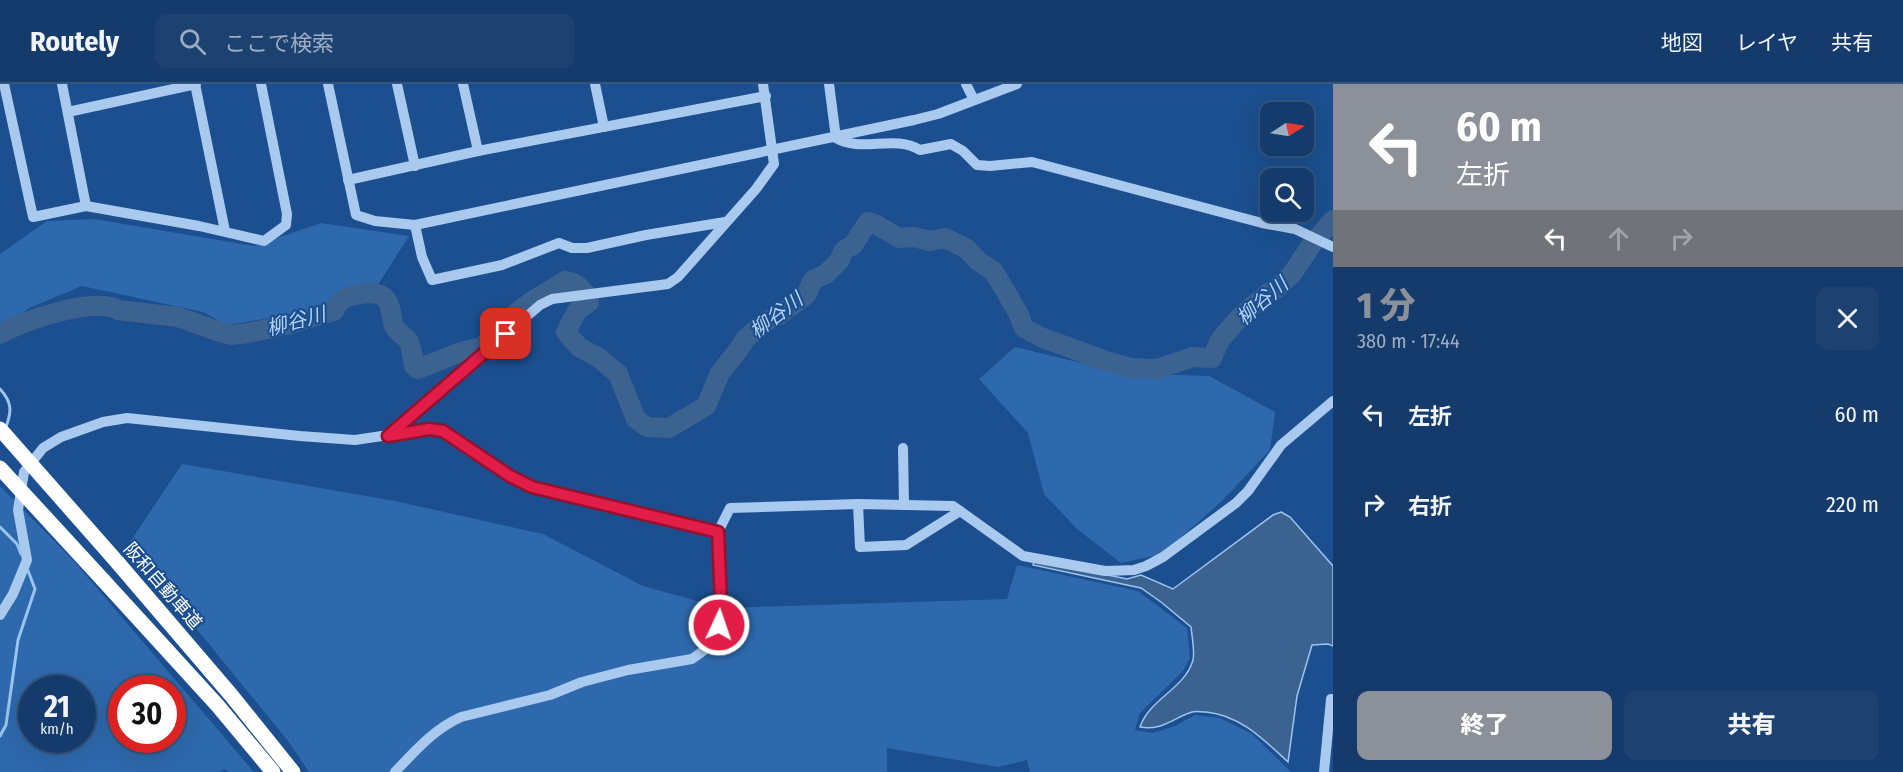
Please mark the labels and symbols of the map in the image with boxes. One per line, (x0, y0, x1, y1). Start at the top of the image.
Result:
north arrow (1260, 102, 1314, 156)
water label: 柳谷川 (1231, 271, 1294, 330)
water label: 柳谷川 (745, 286, 809, 343)
water label: 柳谷川 (264, 301, 330, 340)
pin (480, 308, 531, 359)
street label: 阪和自動車道 (119, 538, 207, 634)
position arrow (687, 593, 751, 657)
speed limit sign: 30 (108, 675, 186, 753)

